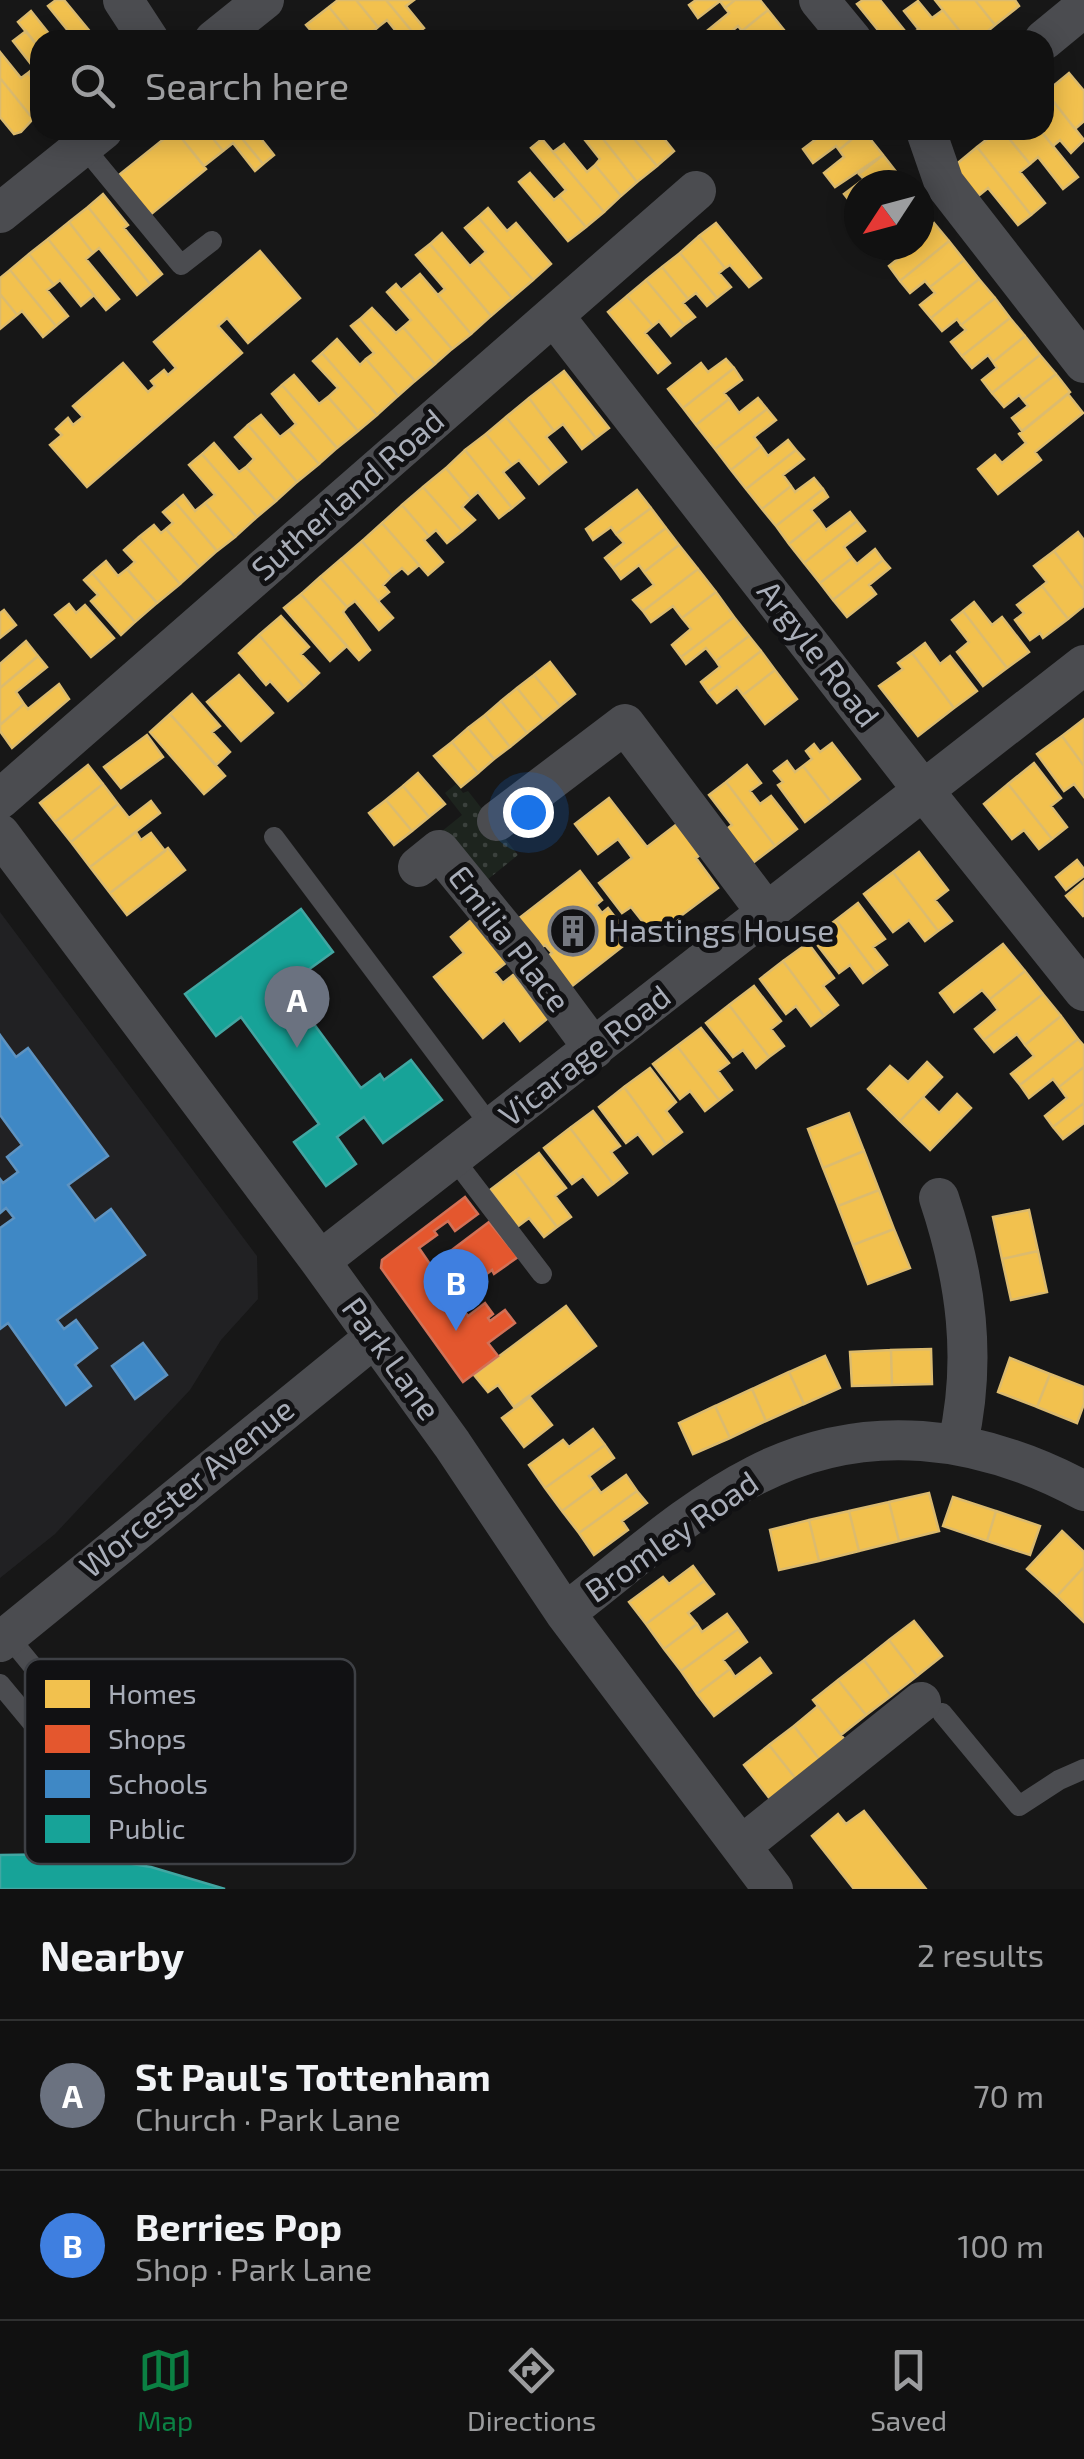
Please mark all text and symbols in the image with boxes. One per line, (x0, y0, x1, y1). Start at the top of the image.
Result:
search box (30, 30, 1054, 140)
icon: search (65, 58, 120, 113)
text: Search here (145, 62, 349, 108)
north arrow (844, 170, 934, 260)
street label: Sutherland Road (243, 400, 450, 587)
street label: Argyle Road (751, 572, 888, 733)
your location (503, 787, 554, 838)
street label: Emilia Place (442, 857, 579, 1018)
building icon: Hastings House (547, 905, 599, 957)
place label: Hastings House (608, 910, 834, 948)
pin: A (264, 966, 330, 1048)
street label: Vicarage Road (491, 976, 677, 1133)
pin: B (424, 1248, 488, 1331)
street label: Park Lane (335, 1289, 450, 1426)
street label: Worcester Avenue (71, 1389, 300, 1584)
street label: Bromley Road (577, 1462, 765, 1609)
legend (25, 1659, 355, 1864)
text: Homes (108, 1676, 196, 1710)
text: Shops (108, 1721, 186, 1755)
text: Schools (108, 1766, 208, 1800)
text: Public (108, 1811, 185, 1845)
text: Nearby (40, 1929, 184, 1979)
text: 2 results (917, 1935, 1044, 1973)
text: St Paul's Tottenham (135, 2053, 491, 2099)
text: A (62, 2076, 83, 2114)
text: 70 m (973, 2076, 1044, 2114)
text: Church · Park Lane (135, 2099, 401, 2137)
text: Berries Pop (135, 2203, 342, 2249)
text: B (62, 2226, 83, 2264)
text: 100 m (958, 2226, 1044, 2264)
text: Shop · Park Lane (135, 2249, 372, 2287)
tab: Map (137, 2343, 193, 2437)
tab: Directions (467, 2343, 596, 2437)
tab: Saved (870, 2343, 947, 2437)

